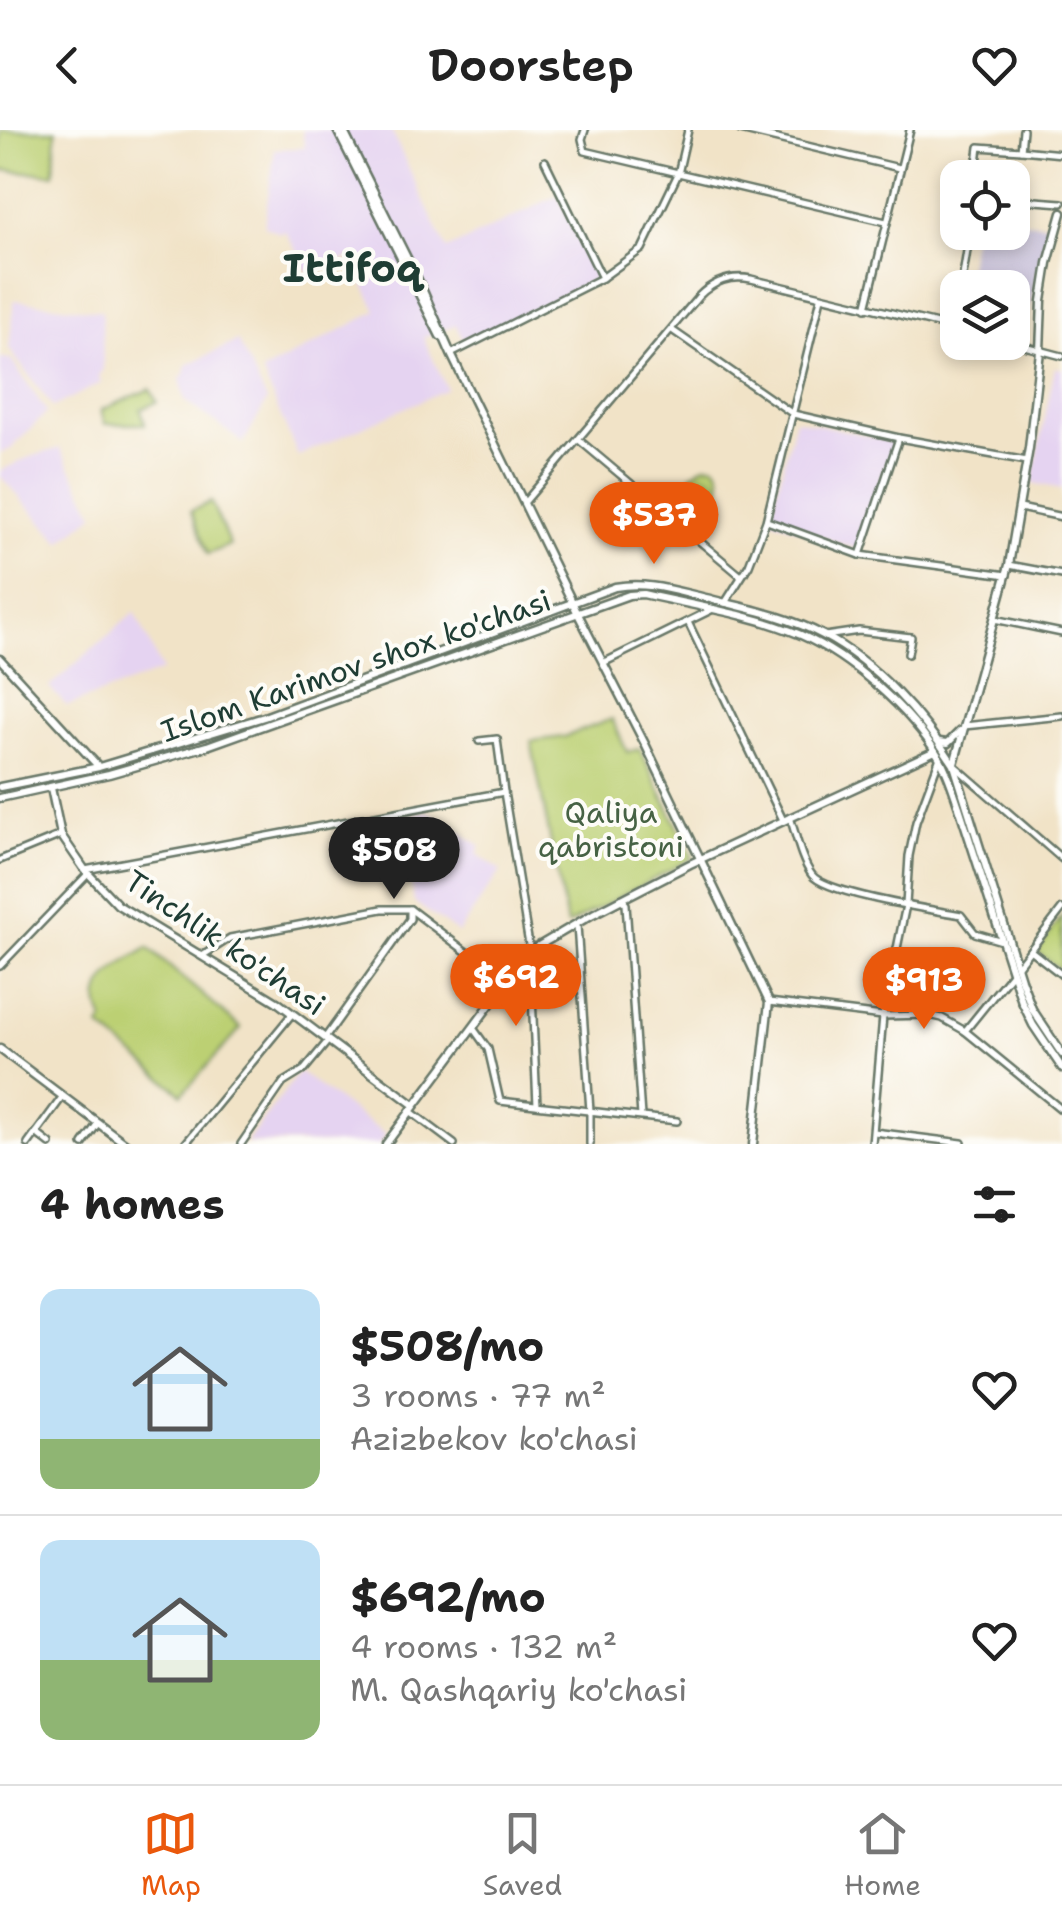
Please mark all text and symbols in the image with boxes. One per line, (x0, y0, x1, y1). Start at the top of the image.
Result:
text: Doorstep (428, 35, 634, 95)
icon: back (40, 38, 95, 93)
icon: heart (967, 38, 1022, 93)
map controls (940, 160, 1030, 360)
button: locate (940, 160, 1030, 250)
district label: Ittifoq (283, 241, 425, 295)
button: layers (940, 270, 1030, 360)
pin: $537 (595, 482, 713, 567)
text: $537 (611, 493, 697, 536)
street label: Islom Karimov shox ko'chasi (155, 579, 556, 752)
park label: Qaliya qabristoni (538, 792, 684, 867)
pin: $508 (335, 817, 453, 902)
text: $508 (351, 828, 437, 871)
street label: Tinchlik ko'chasi (117, 860, 334, 1025)
pin: $692 (457, 944, 575, 1029)
pin: $913 (865, 947, 983, 1032)
text: $692 (472, 955, 560, 998)
text: $913 (885, 958, 963, 1001)
text: 4 homes (40, 1176, 225, 1232)
icon: filters (967, 1177, 1022, 1232)
text: $508/mo (350, 1318, 544, 1374)
icon: home (120, 1329, 240, 1449)
icon: heart (967, 1362, 1022, 1417)
text: 3 rooms · 77 m² (350, 1374, 606, 1417)
text: Azizbekov ko'chasi (350, 1417, 638, 1460)
text: $692/mo (350, 1569, 546, 1625)
icon: home (120, 1580, 240, 1700)
icon: heart (967, 1613, 1022, 1668)
text: 4 rooms · 132 m² (350, 1625, 617, 1668)
text: M. Qashqariy ko'chasi (350, 1668, 687, 1711)
tab: Map (141, 1806, 201, 1904)
tab: Saved (483, 1806, 562, 1904)
tab: Home (844, 1806, 921, 1904)

